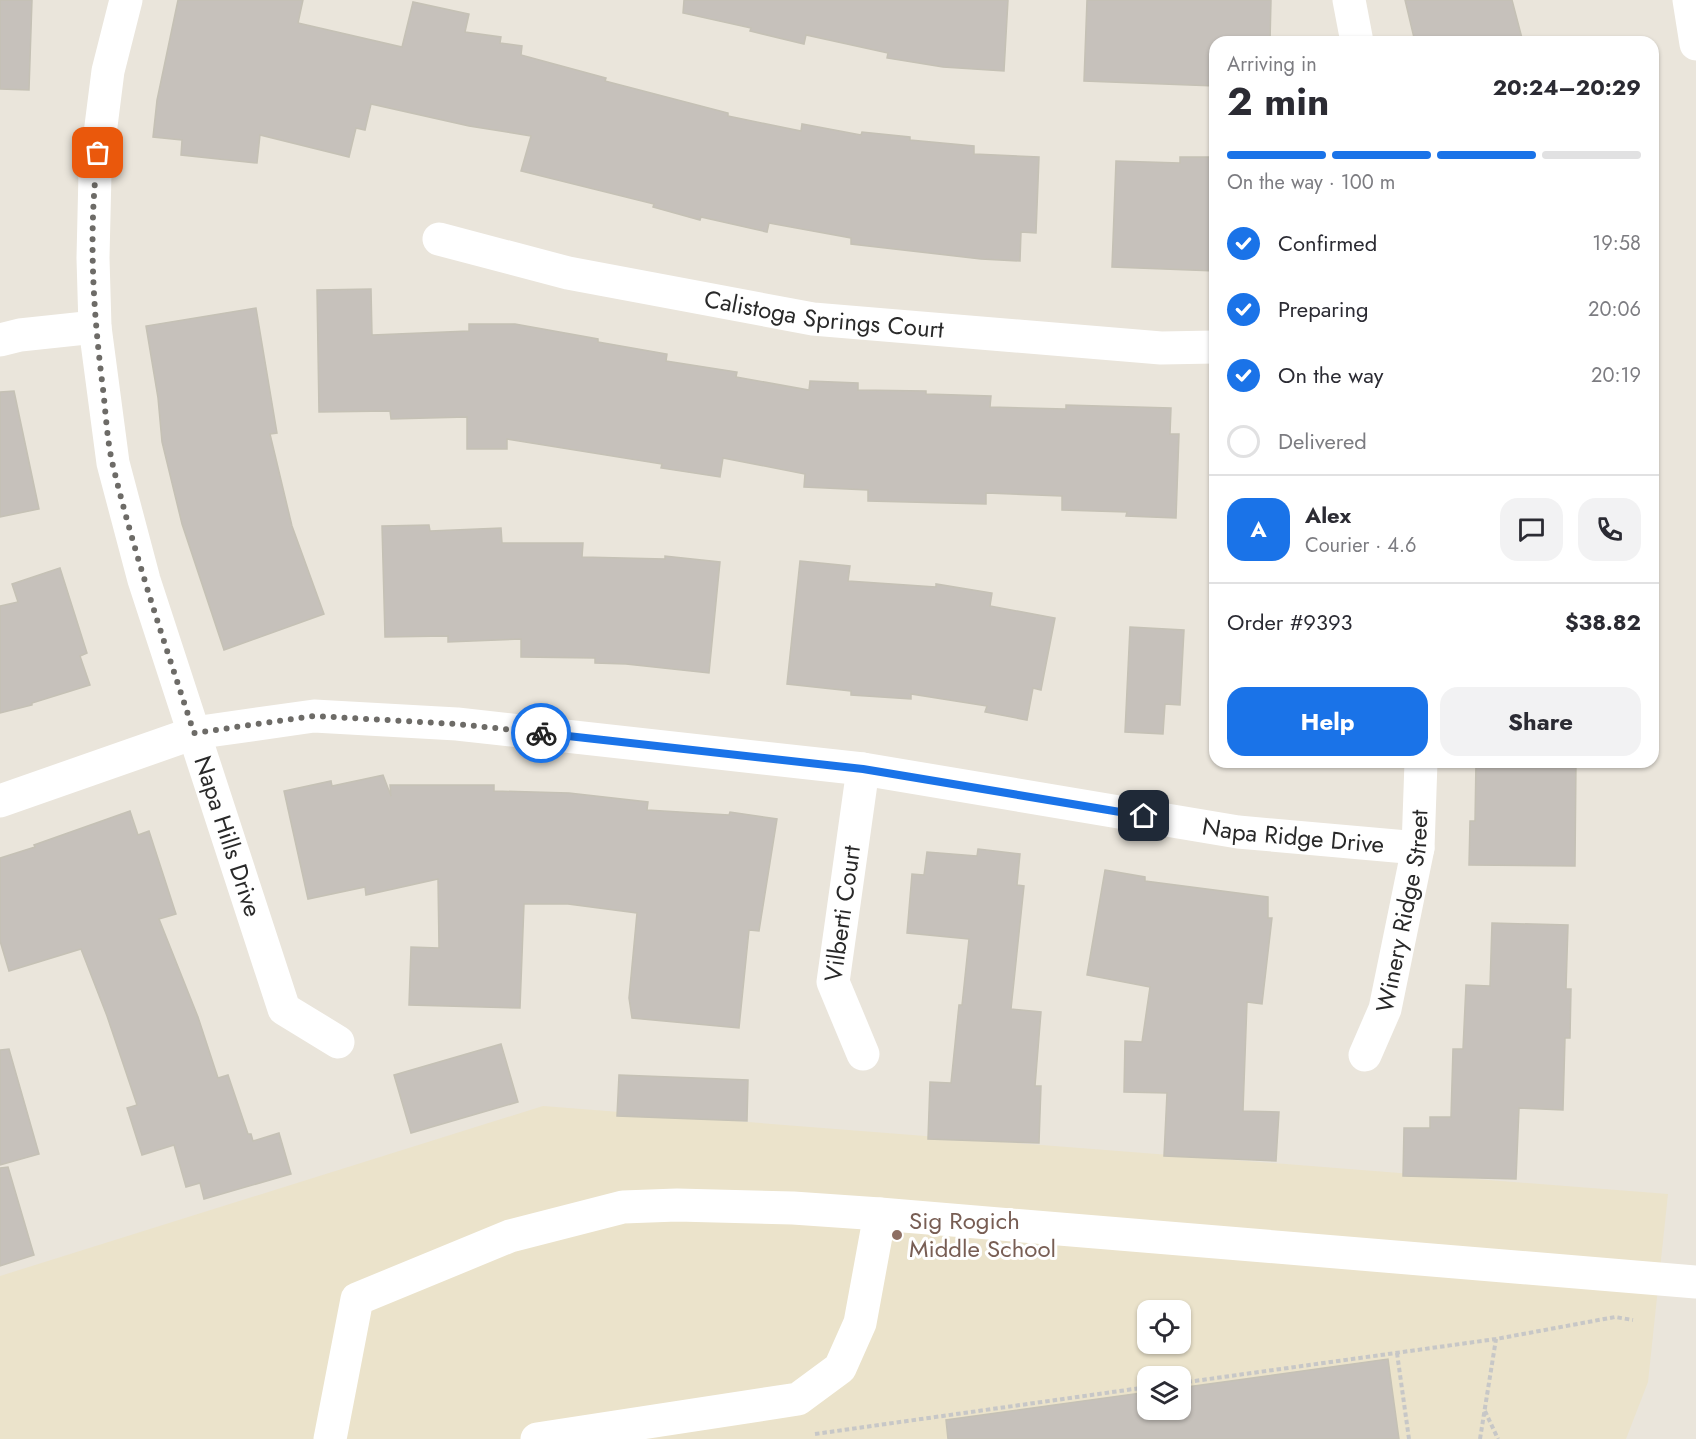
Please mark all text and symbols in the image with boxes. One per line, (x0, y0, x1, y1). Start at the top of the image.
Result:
text: Arriving in (1227, 50, 1317, 79)
text: 20:24–20:29 (1493, 71, 1641, 103)
text: 2 min (1227, 73, 1329, 130)
pin (72, 127, 123, 178)
icon: bag (81, 136, 114, 169)
text: On the way · 100 m (1227, 168, 1395, 197)
icon: check (1227, 227, 1260, 260)
text: Confirmed (1278, 227, 1377, 259)
text: 19:58 (1592, 229, 1641, 258)
street label: Calistoga Springs Court (701, 281, 945, 347)
icon: check (1227, 293, 1260, 326)
text: Preparing (1278, 293, 1369, 325)
text: 20:06 (1588, 295, 1641, 324)
icon: check (1227, 359, 1260, 392)
text: On the way (1278, 359, 1383, 391)
text: 20:19 (1591, 361, 1641, 390)
text: Delivered (1278, 425, 1367, 457)
button: chat (1500, 498, 1563, 561)
button: phone (1578, 498, 1641, 561)
text: Alex (1305, 499, 1351, 531)
text: A (1250, 513, 1267, 545)
text: Courier · 4.6 (1305, 531, 1417, 560)
text: Order #9393 (1227, 606, 1353, 638)
text: $38.82 (1565, 606, 1641, 638)
button: Help (1227, 687, 1428, 756)
button: Share (1440, 687, 1641, 756)
courier (511, 703, 571, 763)
icon: bike (525, 717, 558, 750)
street label: Napa Hills Drive (186, 751, 271, 921)
pin (1118, 790, 1169, 841)
icon: home (1127, 799, 1160, 832)
street label: Napa Ridge Drive (1200, 808, 1386, 862)
street label: Winery Ridge Street (1367, 809, 1436, 1015)
street label: Vilberti Court (815, 843, 869, 984)
place label: Sig Rogich Middle School (909, 1203, 1056, 1266)
marker: Sig Rogich Middle School (890, 1228, 904, 1242)
map controls (1137, 1300, 1191, 1420)
button: locate (1137, 1300, 1191, 1354)
button: layers (1137, 1366, 1191, 1420)

